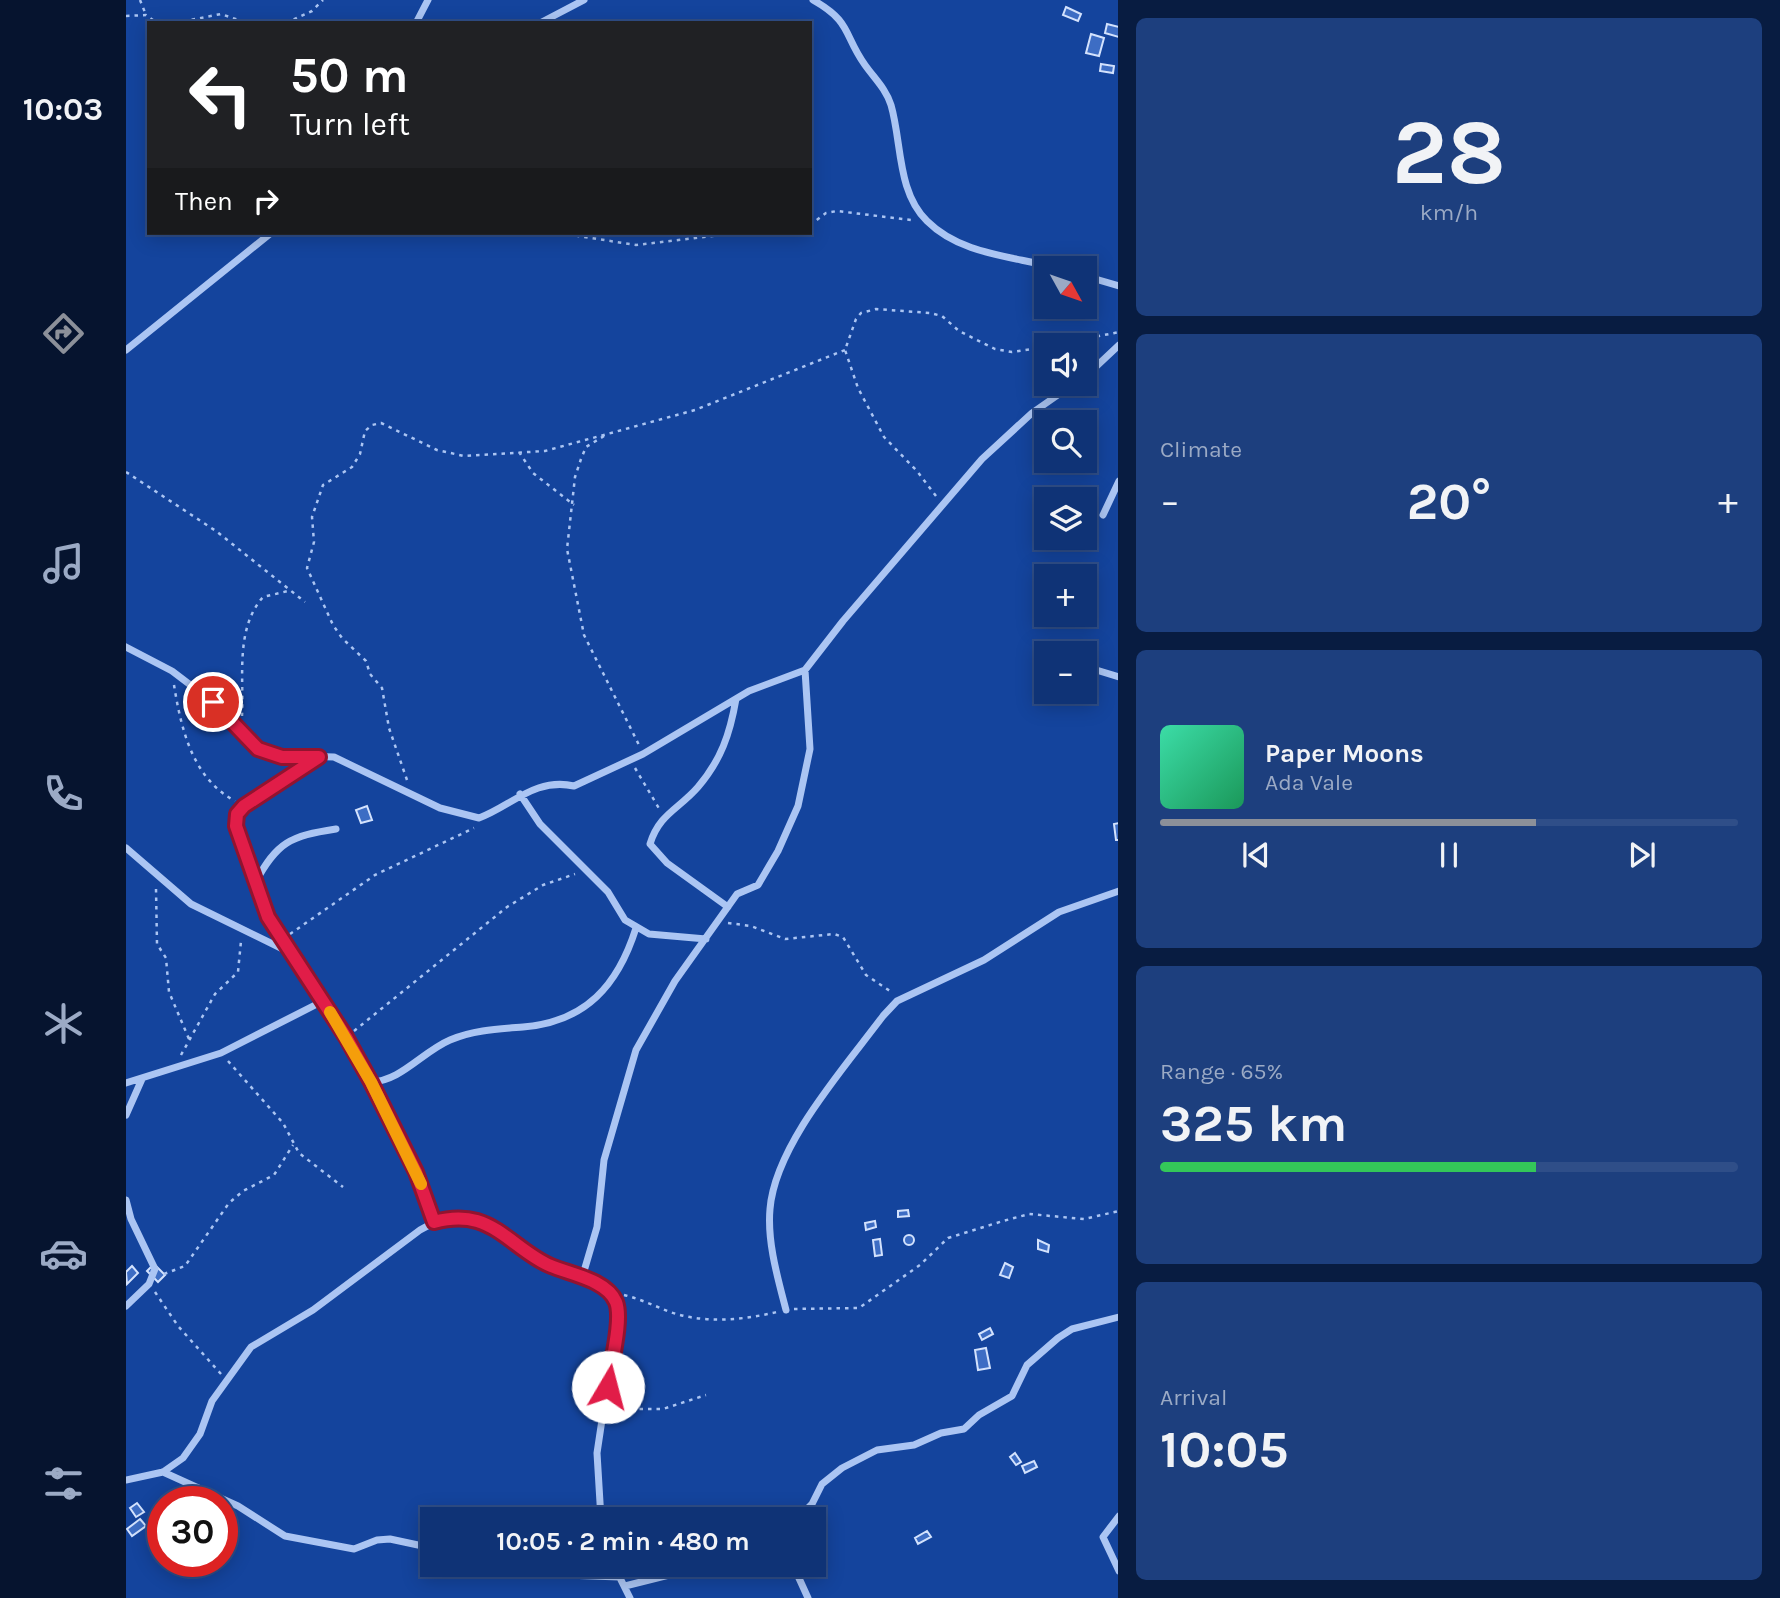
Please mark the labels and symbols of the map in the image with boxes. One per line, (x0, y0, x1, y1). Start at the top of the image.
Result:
north arrow (1034, 256, 1097, 318)
pin (183, 672, 243, 732)
position arrow (571, 1350, 645, 1424)
speed limit sign: 30 (147, 1486, 238, 1577)

